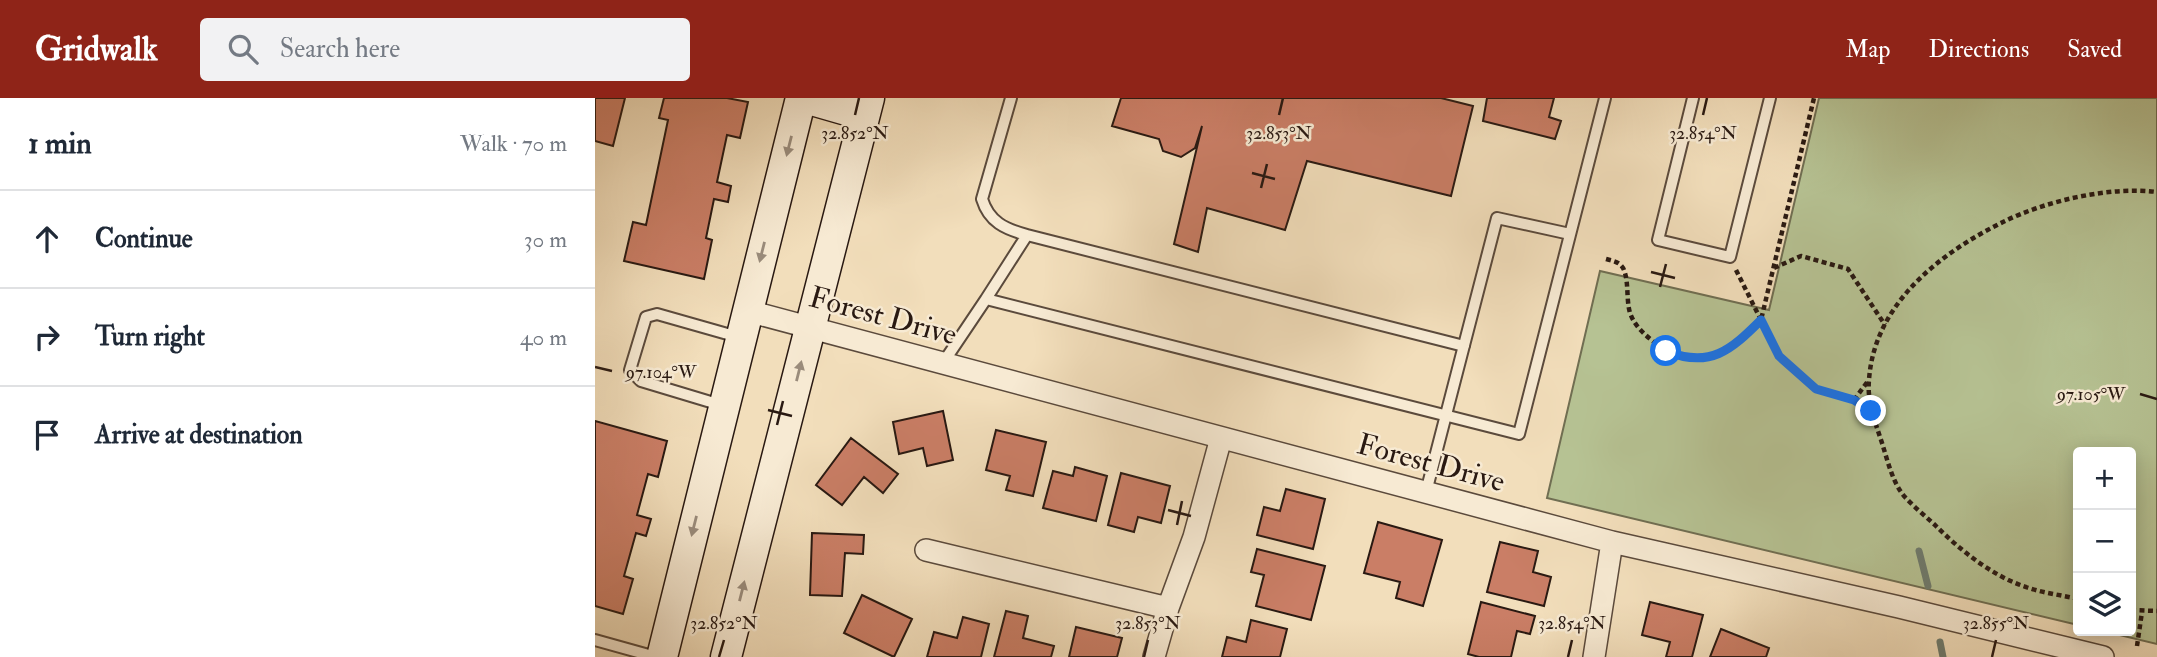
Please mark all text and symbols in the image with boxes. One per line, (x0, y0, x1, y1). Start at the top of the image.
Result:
search box (200, 18, 690, 81)
text: Gridwalk (35, 29, 158, 70)
icon: search (224, 30, 262, 68)
text: Search here (280, 33, 400, 65)
text: Map (1845, 34, 1890, 65)
text: Directions (1928, 34, 2029, 65)
text: Saved (2067, 34, 2122, 65)
text: 32.852°N (821, 122, 889, 145)
text: 32.853°N (1246, 122, 1312, 145)
text: 32.854°N (1669, 122, 1737, 145)
text: 1 min (28, 125, 92, 162)
text: Walk · 70 m (460, 129, 567, 158)
one-way arrow (783, 135, 794, 157)
icon: ahead (28, 220, 66, 258)
text: Continue (95, 223, 193, 255)
text: 30 m (524, 225, 567, 254)
one-way arrow (756, 241, 767, 263)
street label: Forest Drive (805, 279, 961, 353)
icon: right (28, 318, 66, 356)
text: Turn right (95, 321, 205, 353)
text: 40 m (520, 323, 567, 352)
route start (1650, 335, 1681, 366)
one-way arrow (794, 359, 805, 381)
text: 97.104°W (624, 361, 697, 384)
text: 97.105°W (2055, 383, 2126, 406)
route end (1855, 395, 1886, 426)
icon: arrive (28, 416, 66, 454)
text: Arrive at destination (95, 419, 303, 451)
street label: Forest Drive (1353, 426, 1509, 500)
map controls (2073, 447, 2136, 636)
button: + (2073, 447, 2136, 510)
button: − (2073, 510, 2136, 573)
one-way arrow (688, 515, 699, 537)
button: layers (2073, 573, 2136, 636)
one-way arrow (738, 580, 748, 601)
text: 32.852°N (690, 612, 758, 635)
text: 32.853°N (1115, 612, 1181, 635)
text: 32.854°N (1538, 612, 1606, 635)
text: 32.855°N (1963, 612, 2029, 635)

